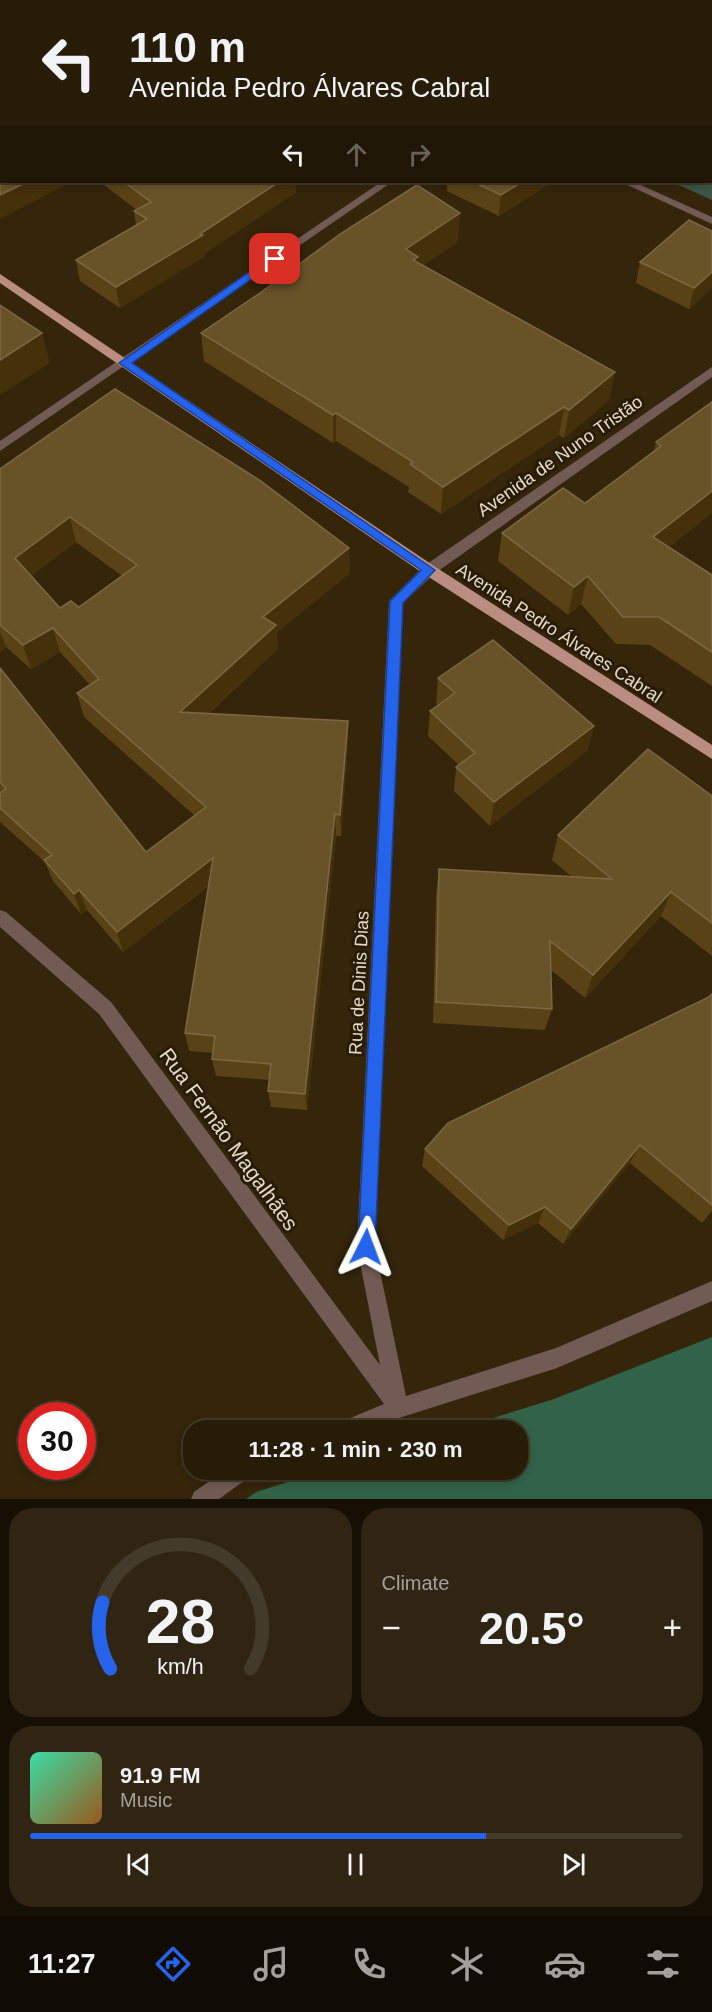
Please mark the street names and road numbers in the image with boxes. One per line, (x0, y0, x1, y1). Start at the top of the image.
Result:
street label: Avenida de Nuno Tristão (474, 391, 646, 521)
street label: Avenida Pedro Álvares Cabral (453, 559, 665, 707)
street label: Rua de Dinis Dias (345, 911, 373, 1055)
street label: Rua Fernão Magalhães (155, 1043, 303, 1235)

